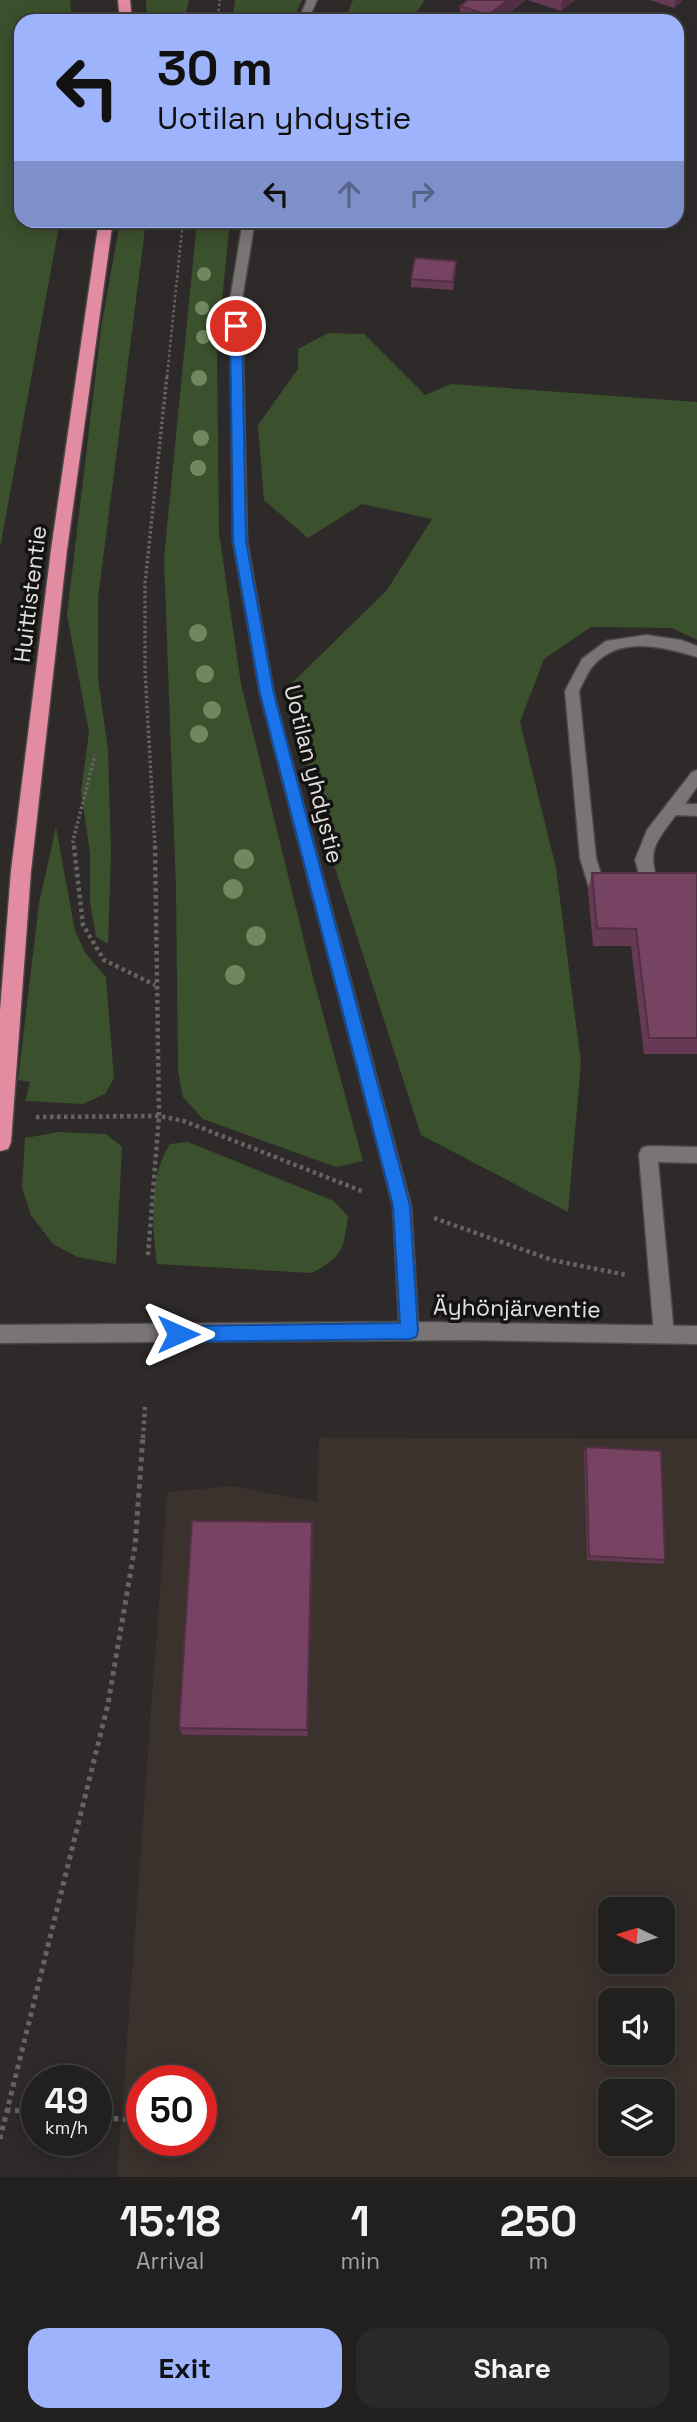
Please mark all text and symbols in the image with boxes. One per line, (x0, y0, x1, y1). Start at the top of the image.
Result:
text: 30 m (157, 37, 273, 99)
icon: left (42, 42, 133, 133)
text: Uotilan yhdystie (157, 98, 412, 138)
icon: left (257, 175, 295, 213)
icon: ahead (330, 175, 368, 213)
icon: right (403, 175, 441, 213)
pin (206, 296, 266, 356)
icon: arrive (217, 307, 255, 345)
street label: Huittistentie (7, 524, 53, 664)
street label: Uotilan yhdystie (277, 682, 351, 866)
street label: Äyhönjärventie (433, 1292, 601, 1324)
position arrow (141, 1297, 215, 1371)
north arrow (598, 1897, 676, 1974)
map controls (598, 1897, 675, 2156)
button: sound (598, 1988, 675, 2065)
speed limit sign: 50 (126, 2065, 217, 2156)
text: 49 (45, 2079, 88, 2123)
button: layers (598, 2079, 675, 2156)
text: km/h (45, 2116, 88, 2139)
text: 15:18 (120, 2195, 221, 2248)
text: 1 (351, 2195, 370, 2248)
text: 250 (500, 2195, 577, 2248)
text: Arrival (136, 2246, 204, 2276)
text: min (340, 2246, 380, 2276)
text: m (529, 2246, 548, 2276)
button: Exit (28, 2328, 342, 2408)
button: Share (356, 2328, 669, 2408)

